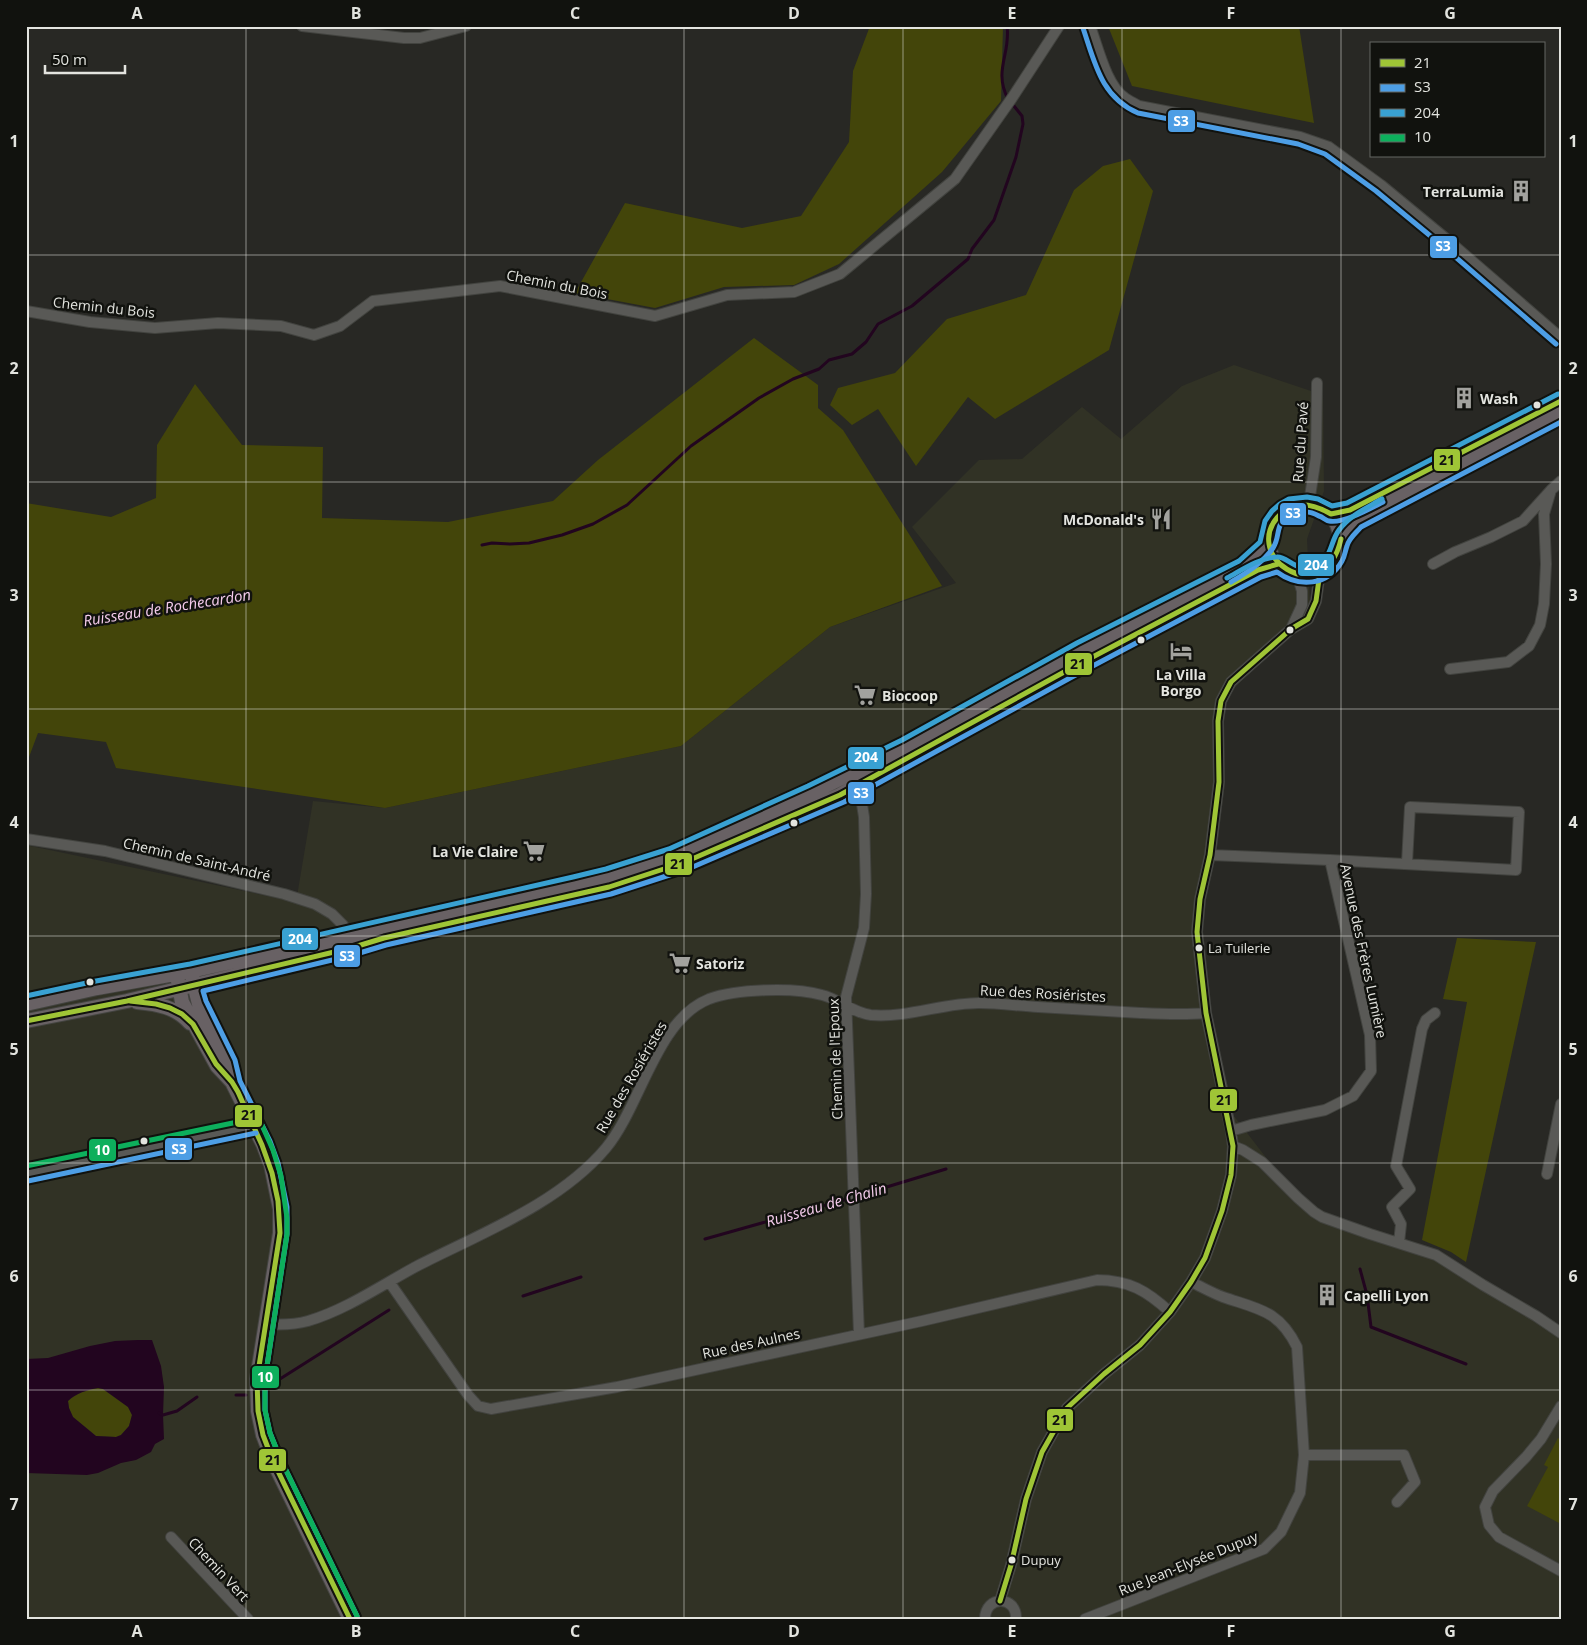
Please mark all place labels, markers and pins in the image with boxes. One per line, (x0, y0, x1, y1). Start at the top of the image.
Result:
building icon: TerraLumia (1508, 178, 1534, 204)
place label: TerraLumia (1423, 182, 1504, 201)
building icon: Wash (1451, 385, 1477, 411)
place label: Wash (1480, 389, 1518, 408)
unlabelled marker (1532, 400, 1542, 410)
restaurant icon: McDonald's (1148, 506, 1174, 532)
place label: McDonald's (1063, 510, 1144, 529)
unlabelled marker (1285, 625, 1295, 635)
unlabelled marker (1136, 635, 1146, 645)
hotel icon: La Villa Borgo (1168, 638, 1194, 664)
place label: La Villa Borgo (1156, 665, 1206, 700)
supermarket icon: Biocoop (852, 682, 878, 708)
place label: Biocoop (882, 686, 938, 705)
unlabelled marker (789, 818, 799, 828)
supermarket icon: La Vie Claire (521, 838, 547, 864)
place label: La Vie Claire (432, 842, 518, 861)
place label: La Tuilerie (1208, 939, 1270, 957)
marker: La Tuilerie (1194, 943, 1204, 953)
supermarket icon: Satoriz (667, 950, 693, 976)
place label: Satoriz (696, 954, 745, 973)
unlabelled marker (85, 977, 95, 987)
unlabelled marker (139, 1136, 149, 1146)
building icon: Capelli Lyon (1314, 1282, 1340, 1308)
place label: Capelli Lyon (1344, 1286, 1429, 1305)
place label: Dupuy (1021, 1551, 1061, 1569)
marker: Dupuy (1007, 1555, 1017, 1565)

